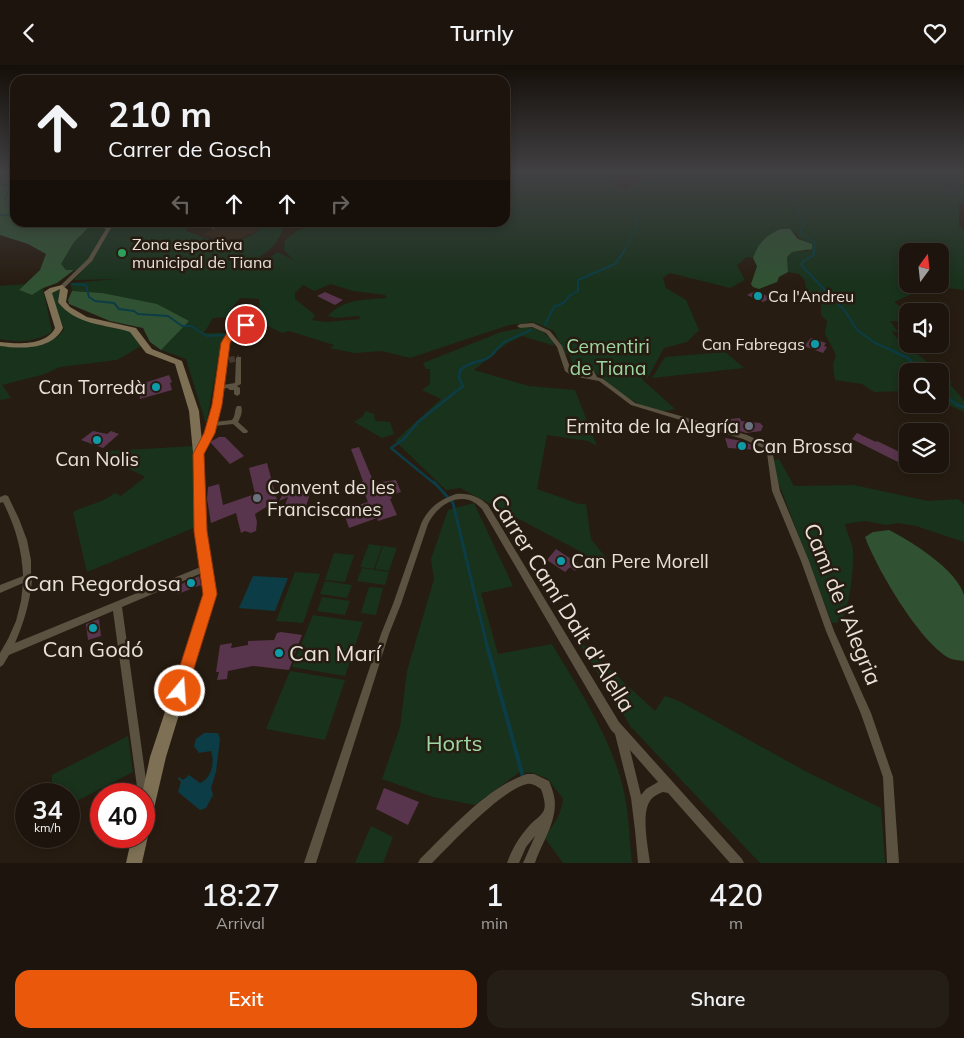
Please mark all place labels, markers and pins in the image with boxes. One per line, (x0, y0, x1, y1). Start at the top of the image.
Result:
place label: Zona esportiva municipal de Tiana (132, 234, 272, 272)
marker: Zona esportiva municipal de Tiana (116, 247, 128, 259)
place label: Ca l'Andreu (768, 286, 854, 306)
marker: Ca l'Andreu (752, 290, 764, 302)
pin (225, 304, 267, 346)
place label: Can Fabregas (702, 334, 805, 354)
marker: Can Fabregas (809, 338, 821, 350)
place label: Can Torredà (38, 375, 146, 399)
marker: Can Torredà (150, 381, 162, 393)
place label: Ermita de la Alegría (566, 414, 739, 438)
marker: Ermita de la Alegría (743, 420, 755, 432)
marker: Can Nolis (91, 434, 103, 446)
place label: Can Brossa (752, 434, 853, 458)
marker: Can Brossa (736, 440, 748, 452)
place label: Can Nolis (55, 447, 139, 471)
place label: Convent de les Franciscanes (267, 475, 395, 521)
marker: Convent de les Franciscanes (251, 492, 263, 504)
place label: Can Pere Morell (571, 549, 709, 573)
marker: Can Pere Morell (555, 555, 567, 567)
place label: Can Regordosa (24, 569, 181, 597)
marker: Can Regordosa (185, 577, 197, 589)
marker: Can Godó (87, 622, 99, 634)
place label: Can Godó (43, 635, 143, 663)
place label: Can Marí (289, 639, 383, 667)
marker: Can Marí (273, 647, 285, 659)

